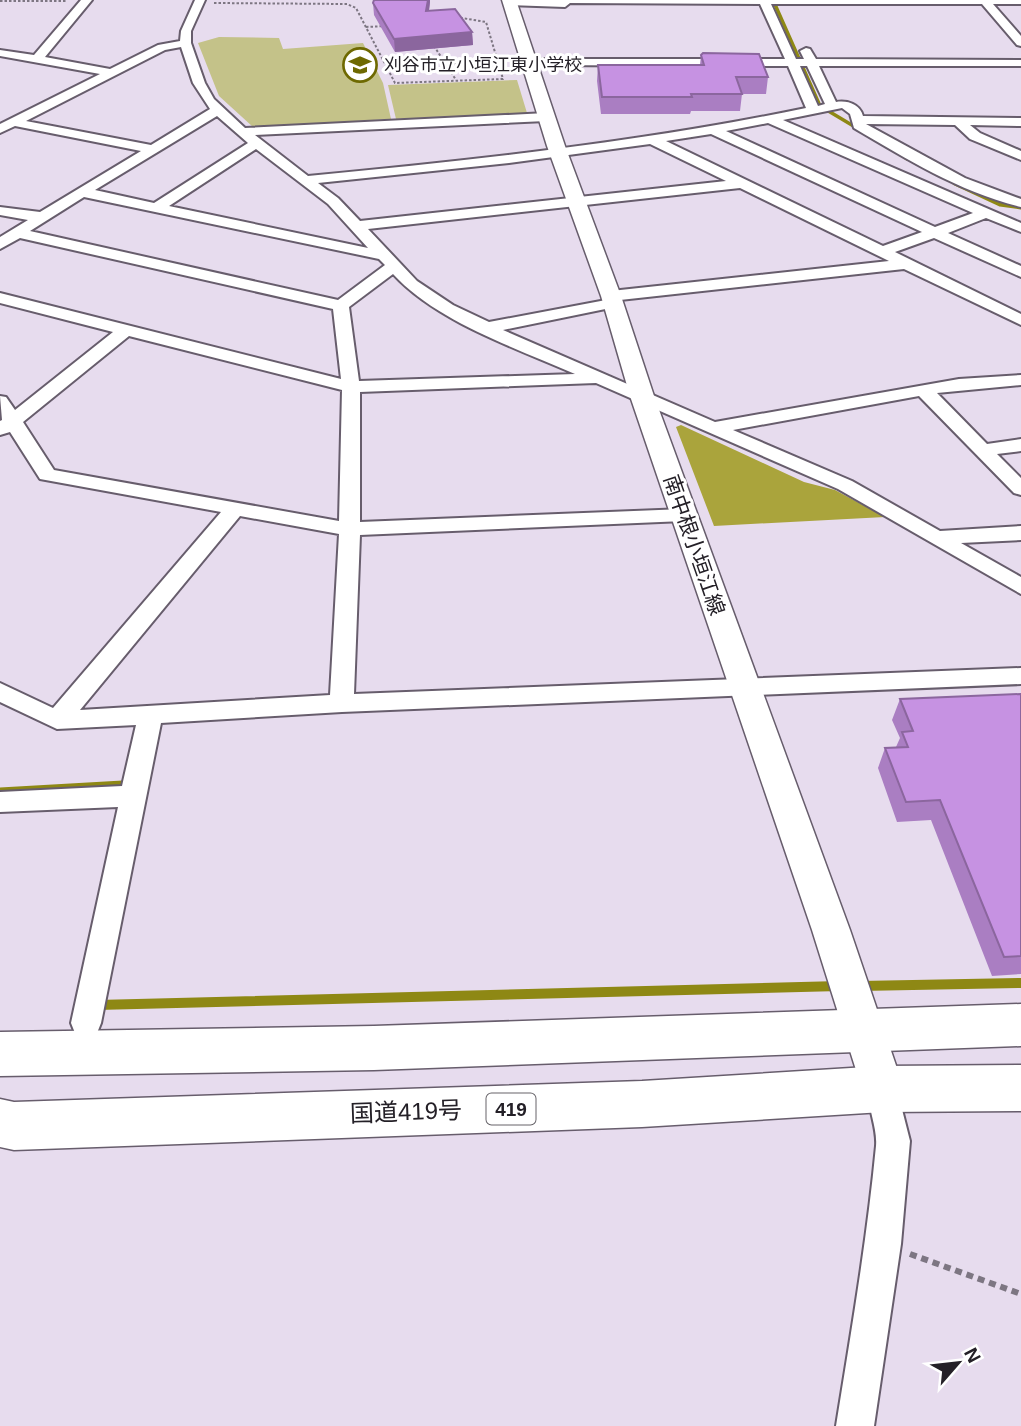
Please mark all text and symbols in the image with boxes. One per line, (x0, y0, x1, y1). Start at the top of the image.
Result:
school or university icon: 刈谷市立小垣江東小学校 (341, 46, 379, 84)
place label: 刈谷市立小垣江東小学校 (384, 55, 582, 75)
street label: 南中根小垣江線 (660, 472, 729, 618)
road number: 419 (486, 1093, 536, 1124)
street label: 国道419号 (350, 1096, 462, 1127)
north arrow (923, 1328, 993, 1398)
text: N (960, 1344, 985, 1366)

